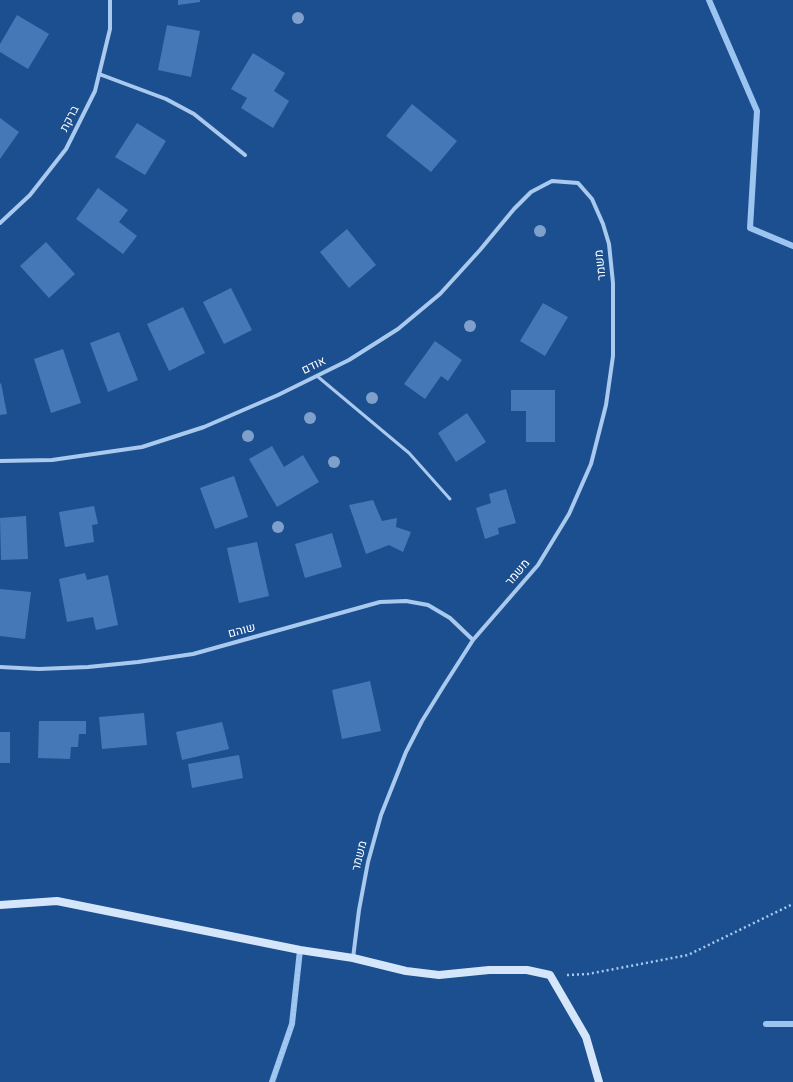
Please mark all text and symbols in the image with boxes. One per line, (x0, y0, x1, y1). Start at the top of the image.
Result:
street label: ברקת (57, 104, 83, 134)
street label: משמר (592, 249, 610, 281)
street label: אודם (300, 354, 328, 378)
street label: משמר (503, 557, 533, 589)
street label: שוהם (227, 620, 257, 642)
street label: משמר (349, 839, 371, 873)

